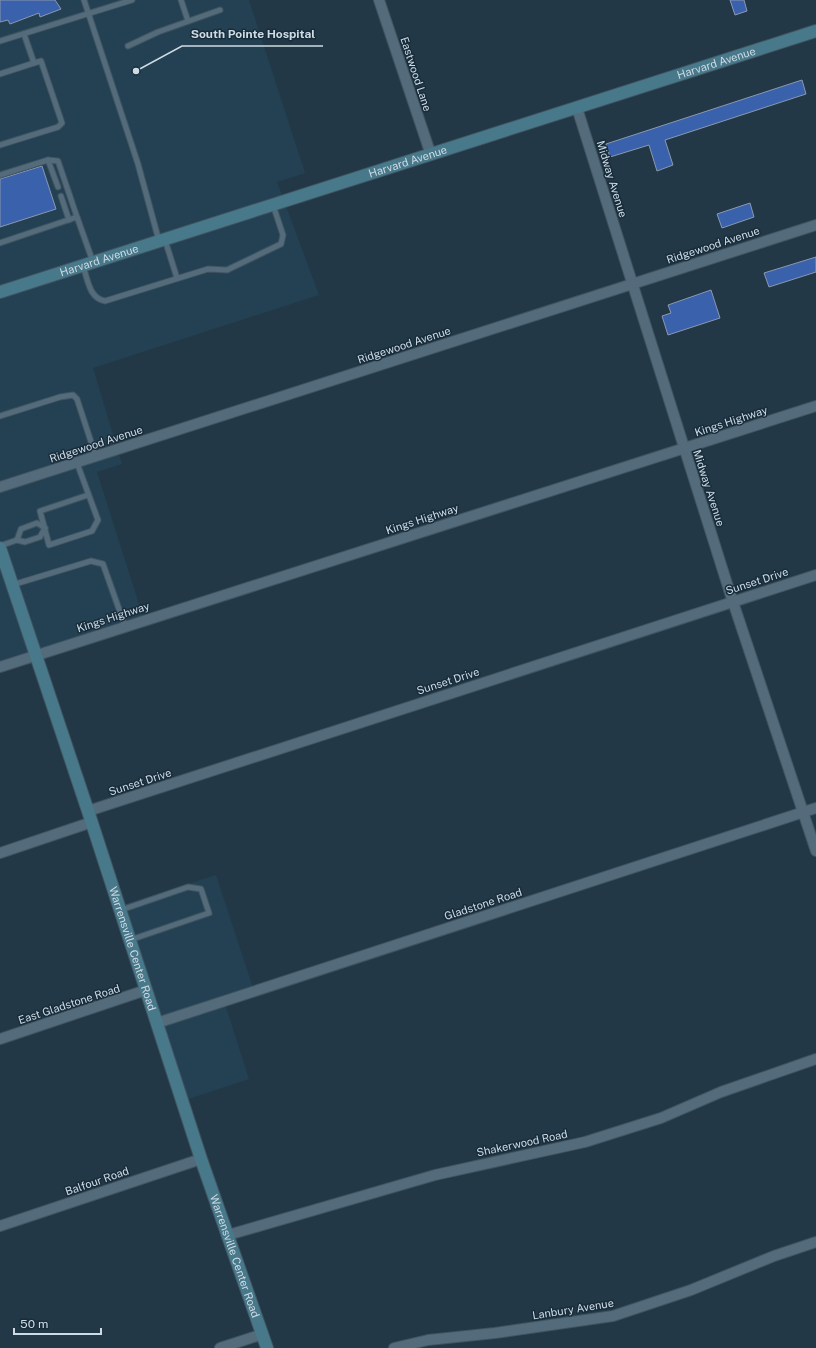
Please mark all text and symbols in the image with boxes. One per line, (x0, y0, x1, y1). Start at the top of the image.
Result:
callout: South Pointe Hospital (182, 22, 323, 46)
text: South Pointe Hospital (191, 27, 315, 41)
street label: Eastwood Lane (398, 35, 434, 113)
street label: Harvard Avenue (675, 45, 757, 81)
street label: Midway Avenue (595, 139, 629, 219)
street label: Harvard Avenue (367, 143, 448, 180)
street label: Ridgewood Avenue (665, 224, 761, 266)
street label: Harvard Avenue (58, 242, 140, 278)
street label: Ridgewood Avenue (356, 324, 452, 366)
street label: Kings Highway (693, 404, 769, 438)
street label: Ridgewood Avenue (48, 423, 144, 465)
street label: Midway Avenue (691, 448, 727, 528)
street label: Kings Highway (384, 502, 460, 536)
street label: Sunset Drive (724, 565, 790, 597)
street label: Kings Highway (75, 600, 151, 634)
street label: Sunset Drive (415, 665, 481, 697)
street label: Sunset Drive (107, 766, 173, 798)
street label: Warrensville Center Road (107, 885, 158, 1012)
street label: Gladstone Road (443, 886, 523, 922)
street label: East Gladstone Road (17, 982, 121, 1026)
street label: Shakerwood Road (475, 1128, 569, 1158)
street label: Balfour Road (64, 1164, 130, 1198)
street label: Warrensville Center Road (208, 1193, 262, 1319)
street label: Lanbury Avenue (531, 1297, 615, 1321)
scale bar (14, 1310, 101, 1336)
text: 50 m (20, 1317, 48, 1331)

